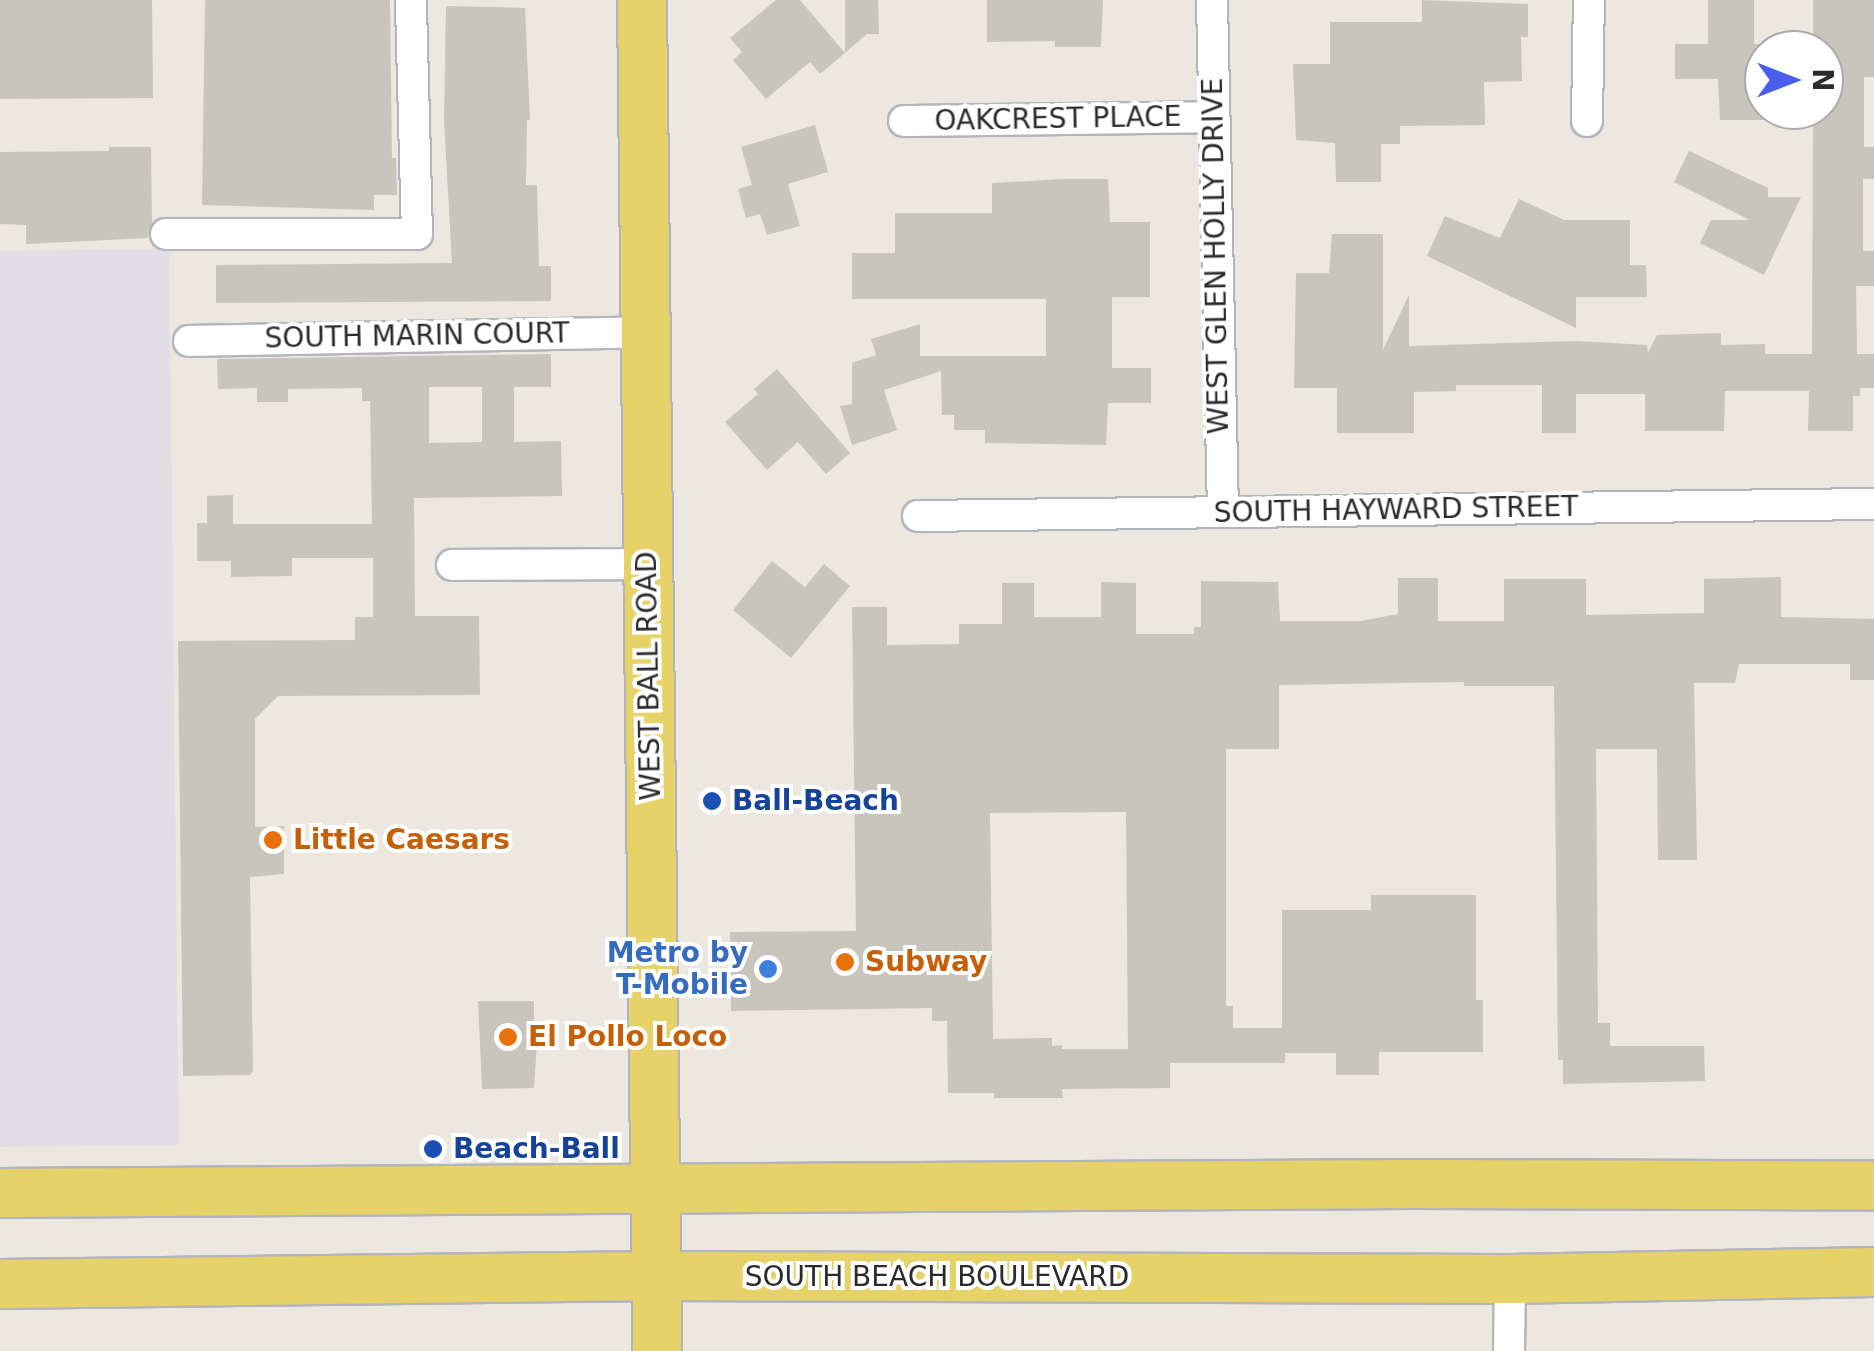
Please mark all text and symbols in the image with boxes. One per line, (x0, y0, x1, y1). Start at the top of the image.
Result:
north arrow (1744, 30, 1844, 130)
text: N (1806, 68, 1839, 92)
street label: WEST GLEN HOLLY DRIVE (1196, 77, 1236, 435)
street label: OAKCREST PLACE (934, 100, 1182, 138)
street label: SOUTH MARIN COURT (264, 317, 570, 355)
street label: SOUTH HAYWARD STREET (1213, 490, 1579, 530)
street label: WEST BALL ROAD (630, 551, 668, 801)
place label: Ball-Beach (732, 784, 899, 818)
marker: Ball-Beach (701, 790, 723, 812)
place label: Little Caesars (293, 823, 510, 857)
marker: Little Caesars (262, 829, 284, 851)
place label: Metro by T-Mobile (607, 936, 748, 1002)
place label: Subway (865, 945, 987, 979)
marker: Subway (834, 951, 856, 973)
marker: Metro by T-Mobile (757, 958, 779, 980)
place label: El Pollo Loco (528, 1020, 727, 1054)
marker: El Pollo Loco (497, 1026, 519, 1048)
place label: Beach-Ball (453, 1132, 620, 1166)
marker: Beach-Ball (422, 1138, 444, 1160)
street label: SOUTH BEACH BOULEVARD (745, 1260, 1129, 1294)

